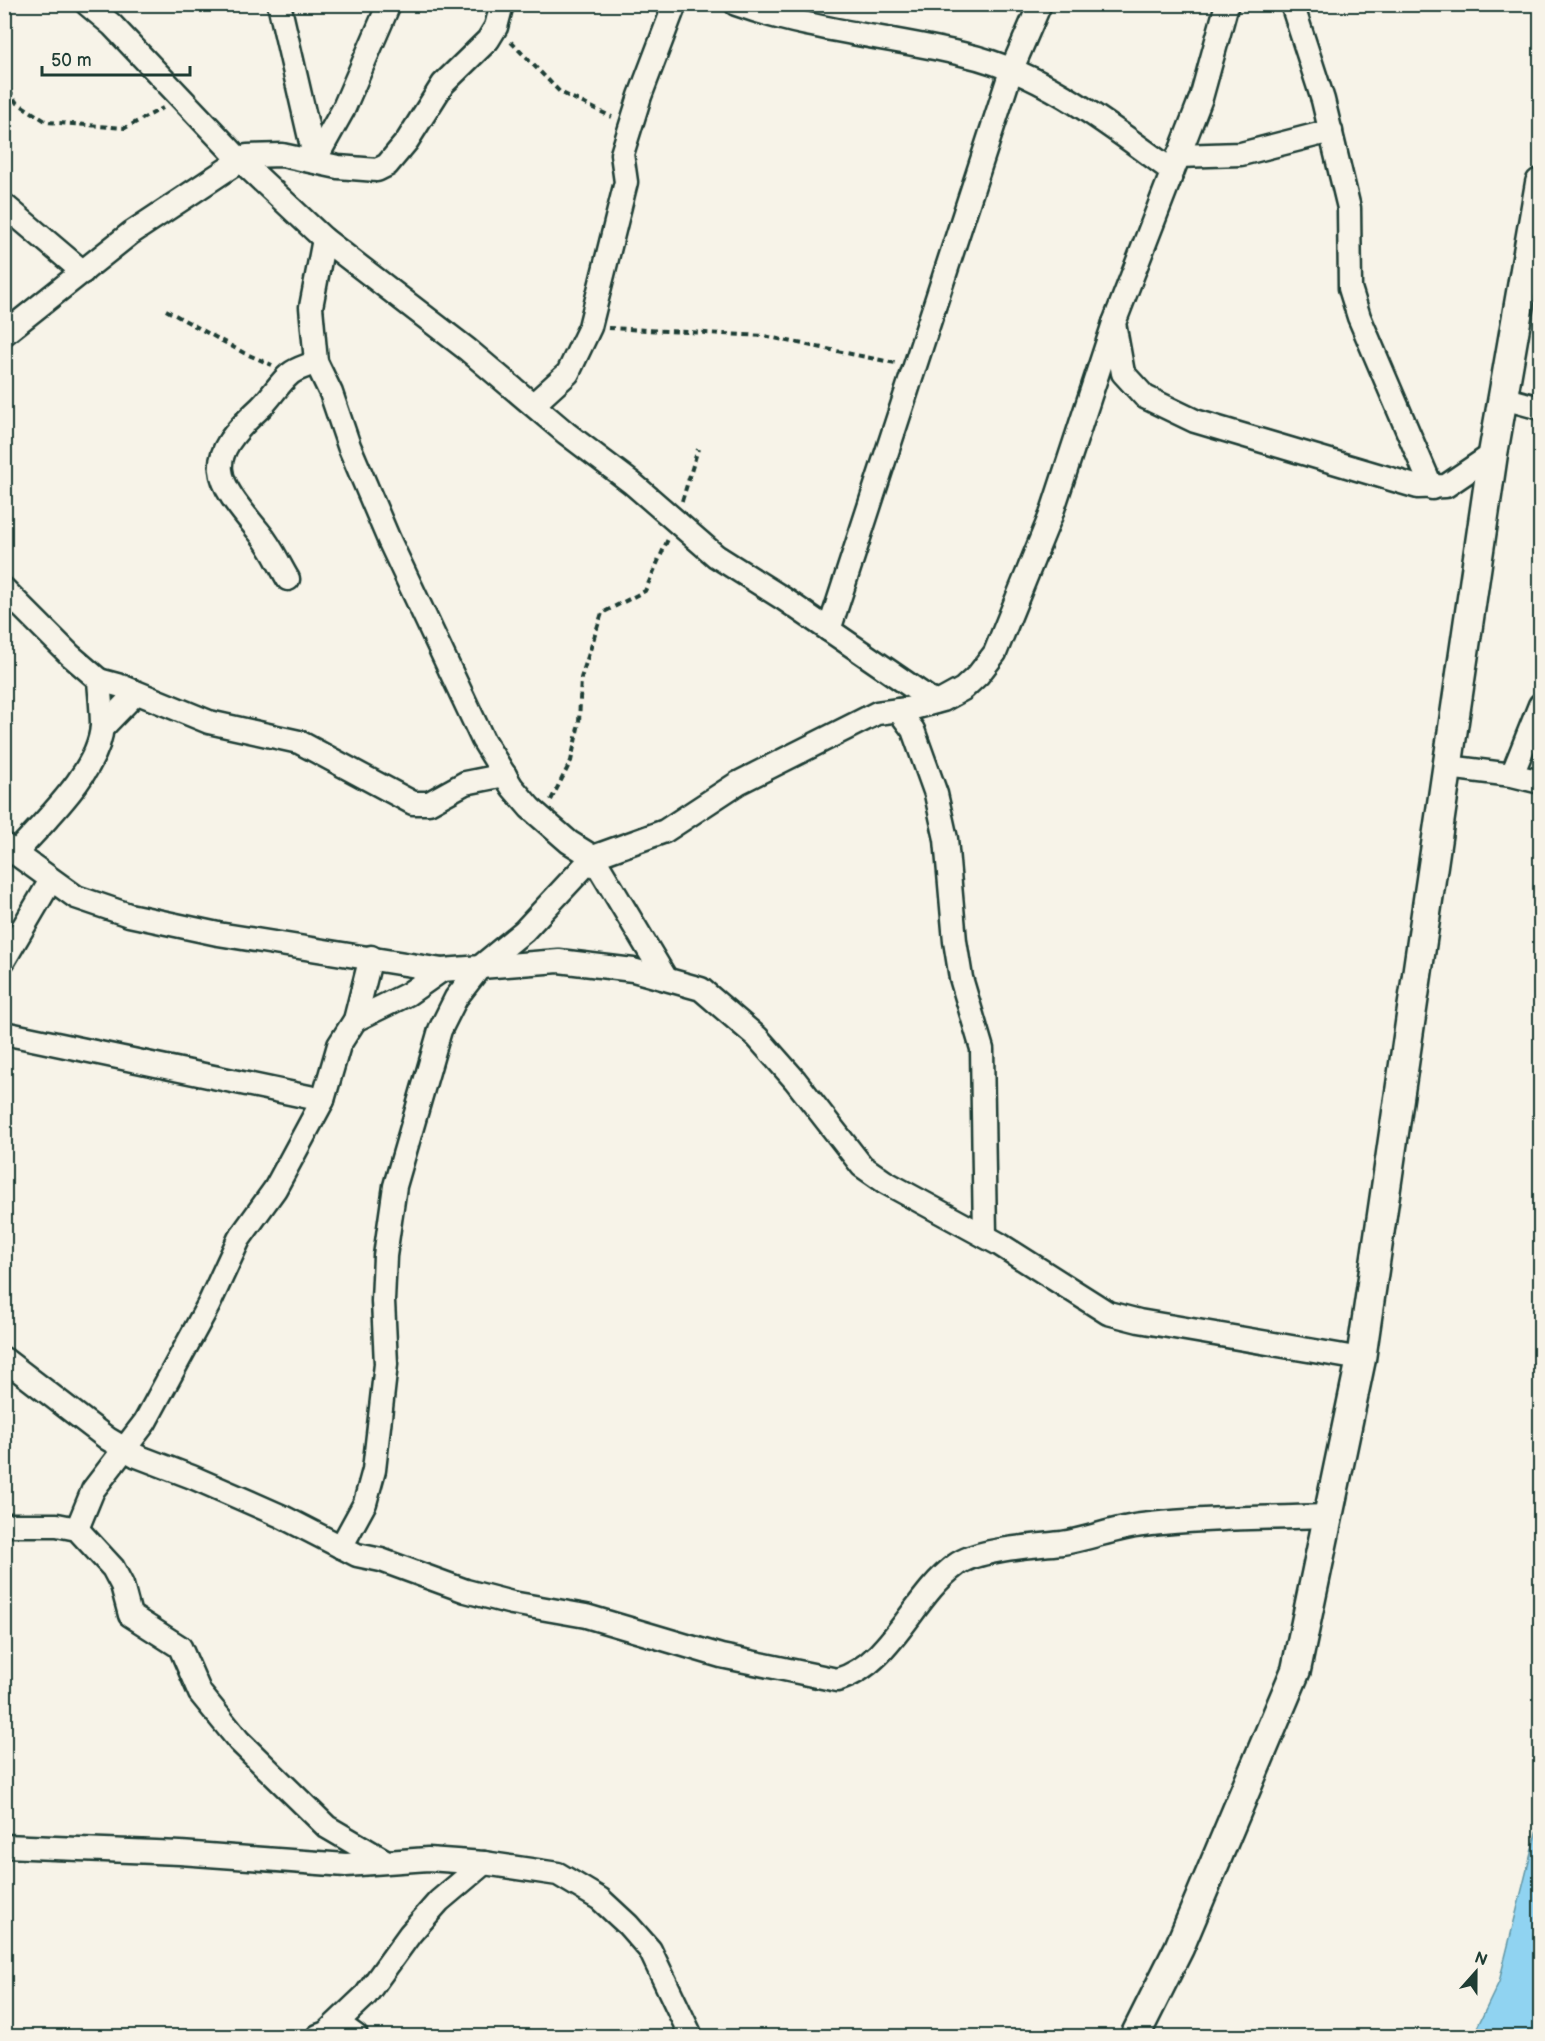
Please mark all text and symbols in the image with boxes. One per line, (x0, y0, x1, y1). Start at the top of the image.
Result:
scale bar (42, 39, 190, 77)
text: 50 m (51, 50, 92, 71)
north arrow (1446, 1942, 1506, 2002)
text: N (1472, 1948, 1490, 1970)

